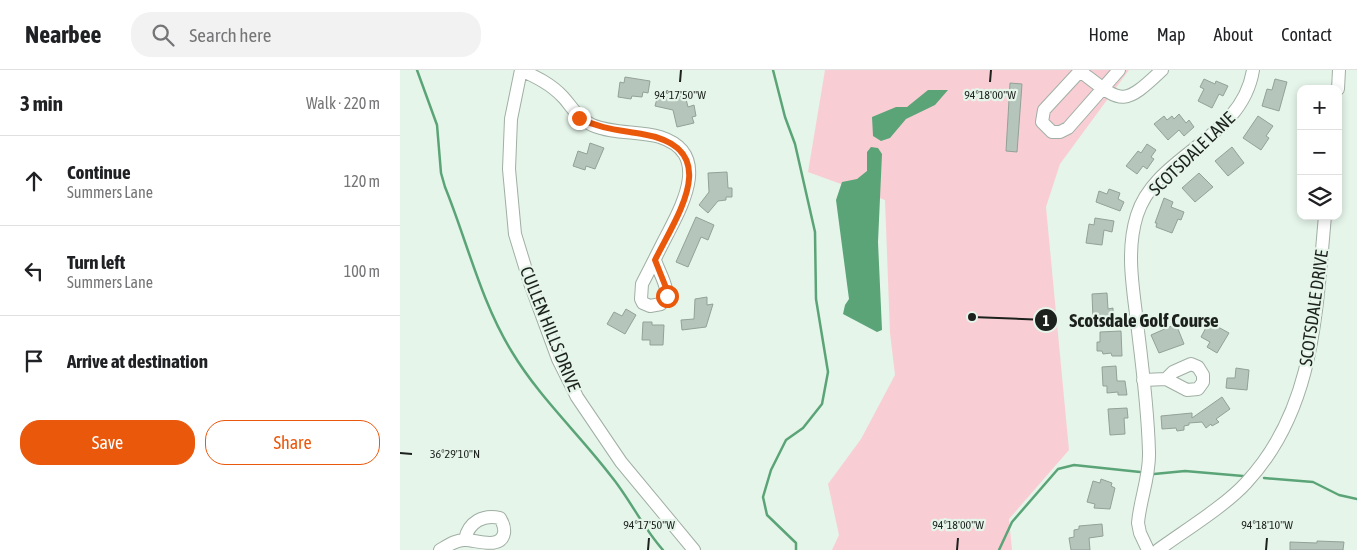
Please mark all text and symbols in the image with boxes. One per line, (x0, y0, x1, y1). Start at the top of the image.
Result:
search box (131, 12, 481, 57)
text: Nearbee (25, 21, 101, 48)
icon: search (149, 21, 177, 49)
text: Search here (189, 24, 271, 46)
text: Home (1089, 24, 1129, 45)
text: Map (1157, 24, 1186, 45)
text: About (1214, 24, 1253, 45)
text: Contact (1281, 24, 1332, 45)
map controls (1297, 85, 1342, 220)
button: + (1297, 85, 1342, 130)
text: 94°17'50"W (654, 88, 706, 102)
text: 94°18'00"W (964, 88, 1016, 102)
text: 3 min (20, 91, 63, 115)
text: Walk · 220 m (306, 94, 380, 112)
route end (568, 107, 591, 130)
street label: SCOTSDALE LANE (1144, 107, 1239, 200)
button: − (1297, 130, 1342, 175)
text: Continue (67, 161, 131, 183)
icon: ahead (20, 167, 48, 195)
text: 120 m (344, 172, 380, 190)
button: layers (1297, 175, 1342, 220)
text: Summers Lane (67, 183, 153, 201)
street label: SCOTSDALE DRIVE (1295, 248, 1332, 367)
text: Turn left (67, 251, 125, 273)
icon: left (20, 257, 48, 285)
text: 100 m (344, 262, 380, 280)
street label: CULLEN HILLS DRIVE (516, 263, 585, 395)
text: Summers Lane (67, 273, 153, 291)
route start (656, 285, 679, 308)
callout: Scotsdale Golf Course (1034, 303, 1228, 337)
text: Scotsdale Golf Course (1069, 309, 1219, 331)
text: 1 (1042, 312, 1050, 329)
icon: arrive (20, 347, 48, 375)
text: Arrive at destination (67, 350, 208, 372)
button: Save (20, 420, 195, 465)
button: Share (205, 420, 380, 465)
text: 36°29'10"N (430, 447, 480, 461)
text: 94°17'50"W (623, 518, 675, 532)
text: 94°18'00"W (932, 518, 984, 532)
text: 94°18'10"W (1241, 518, 1293, 532)

